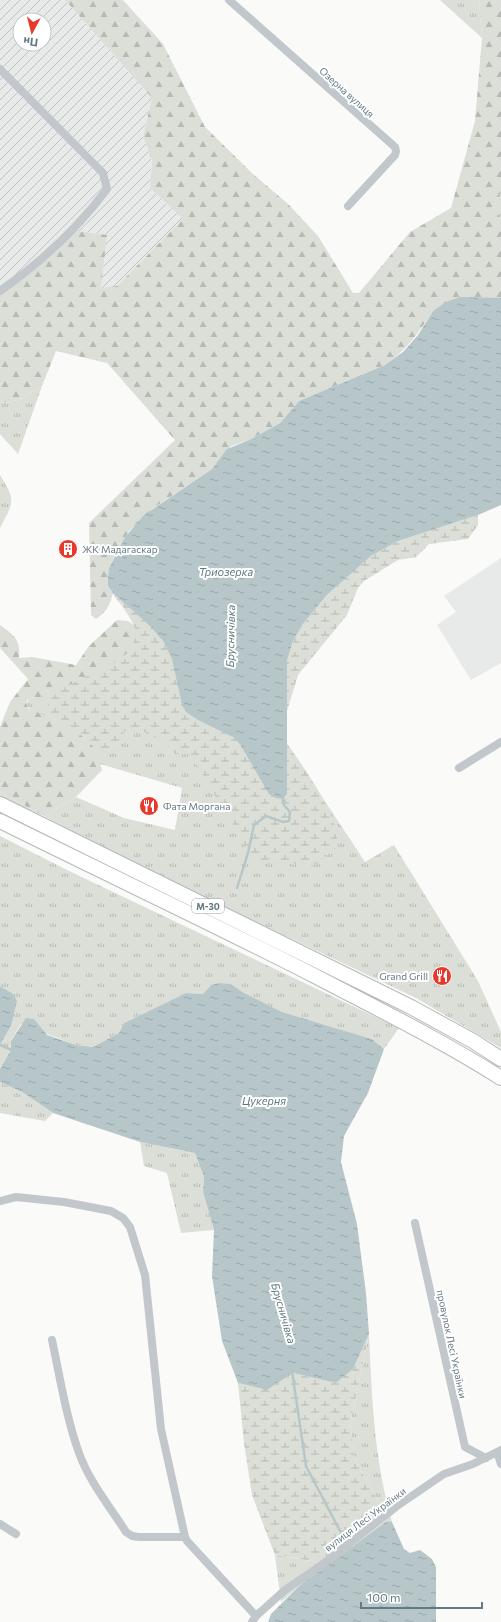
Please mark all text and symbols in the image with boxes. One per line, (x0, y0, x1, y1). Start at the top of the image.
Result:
north arrow (12, 12, 52, 52)
text: Пн (23, 35, 39, 50)
street label: Озерна вулиця (317, 64, 377, 120)
building icon: ЖК Мадагаскар (57, 538, 79, 560)
place label: ЖК Мадагаскар (82, 543, 158, 555)
water label: Триозерка (199, 565, 254, 578)
water label: Брусничівка (223, 604, 237, 667)
restaurant icon: Фата Моргана (138, 795, 160, 817)
place label: Фата Моргана (163, 800, 230, 812)
road number: М-30 (192, 899, 224, 913)
restaurant icon: Grand Grill (431, 965, 453, 987)
place label: Grand Grill (379, 970, 428, 982)
water label: Цукерня (242, 1094, 286, 1107)
water label: Брусничівка (269, 1281, 299, 1345)
street label: провулок Лесі Українки (435, 1289, 469, 1399)
street label: вулиця Лесі Українки (322, 1485, 408, 1553)
scale bar (361, 1584, 482, 1610)
text: 100 m (367, 1590, 401, 1604)

